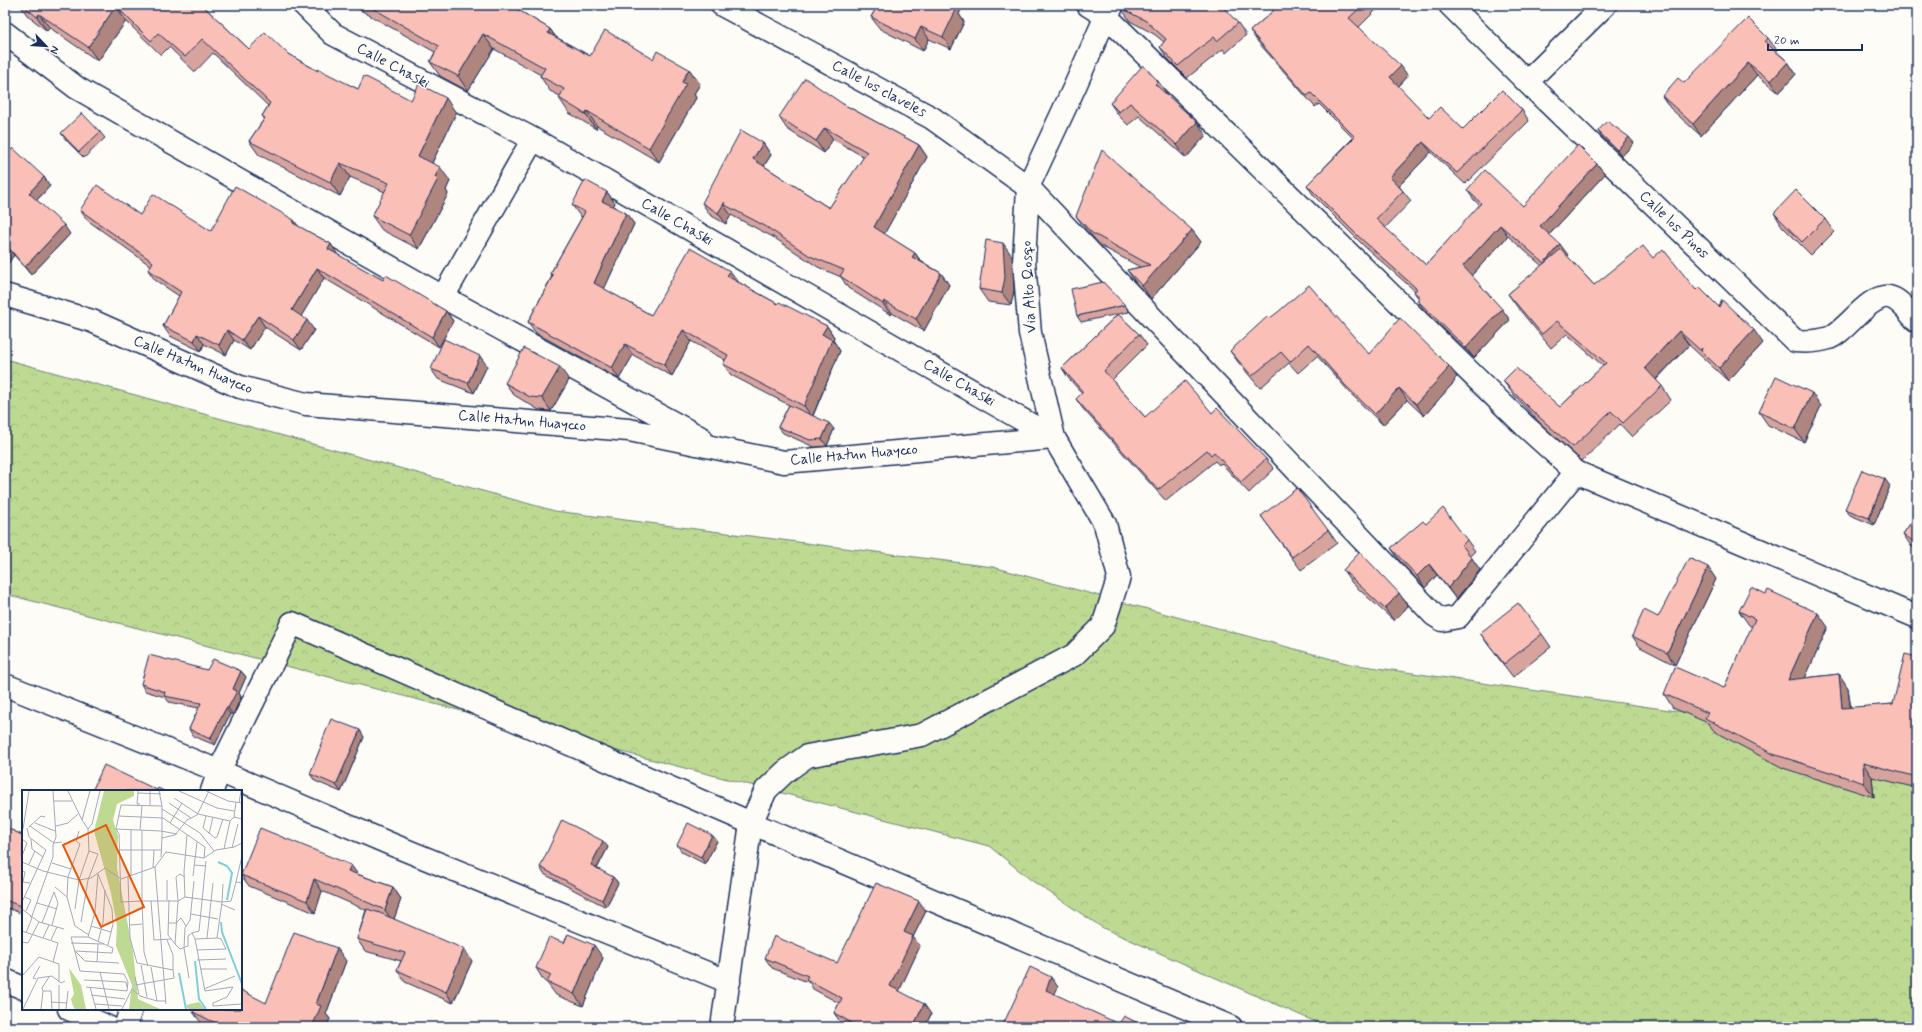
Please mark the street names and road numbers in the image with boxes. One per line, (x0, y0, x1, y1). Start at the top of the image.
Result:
street label: Calle Chaski (353, 38, 433, 94)
street label: Calle los claveles (828, 56, 930, 123)
street label: Calle los Pinos (1635, 186, 1714, 264)
street label: Calle Chaski (637, 193, 717, 251)
street label: Via Alto Qosqo (1017, 240, 1041, 334)
street label: Calle Hatun Huaycco (130, 331, 256, 399)
street label: Calle Chaski (919, 354, 999, 412)
street label: Calle Hatun Huaycco (457, 405, 587, 437)
street label: Calle Hatun Huaycco (789, 439, 919, 471)

